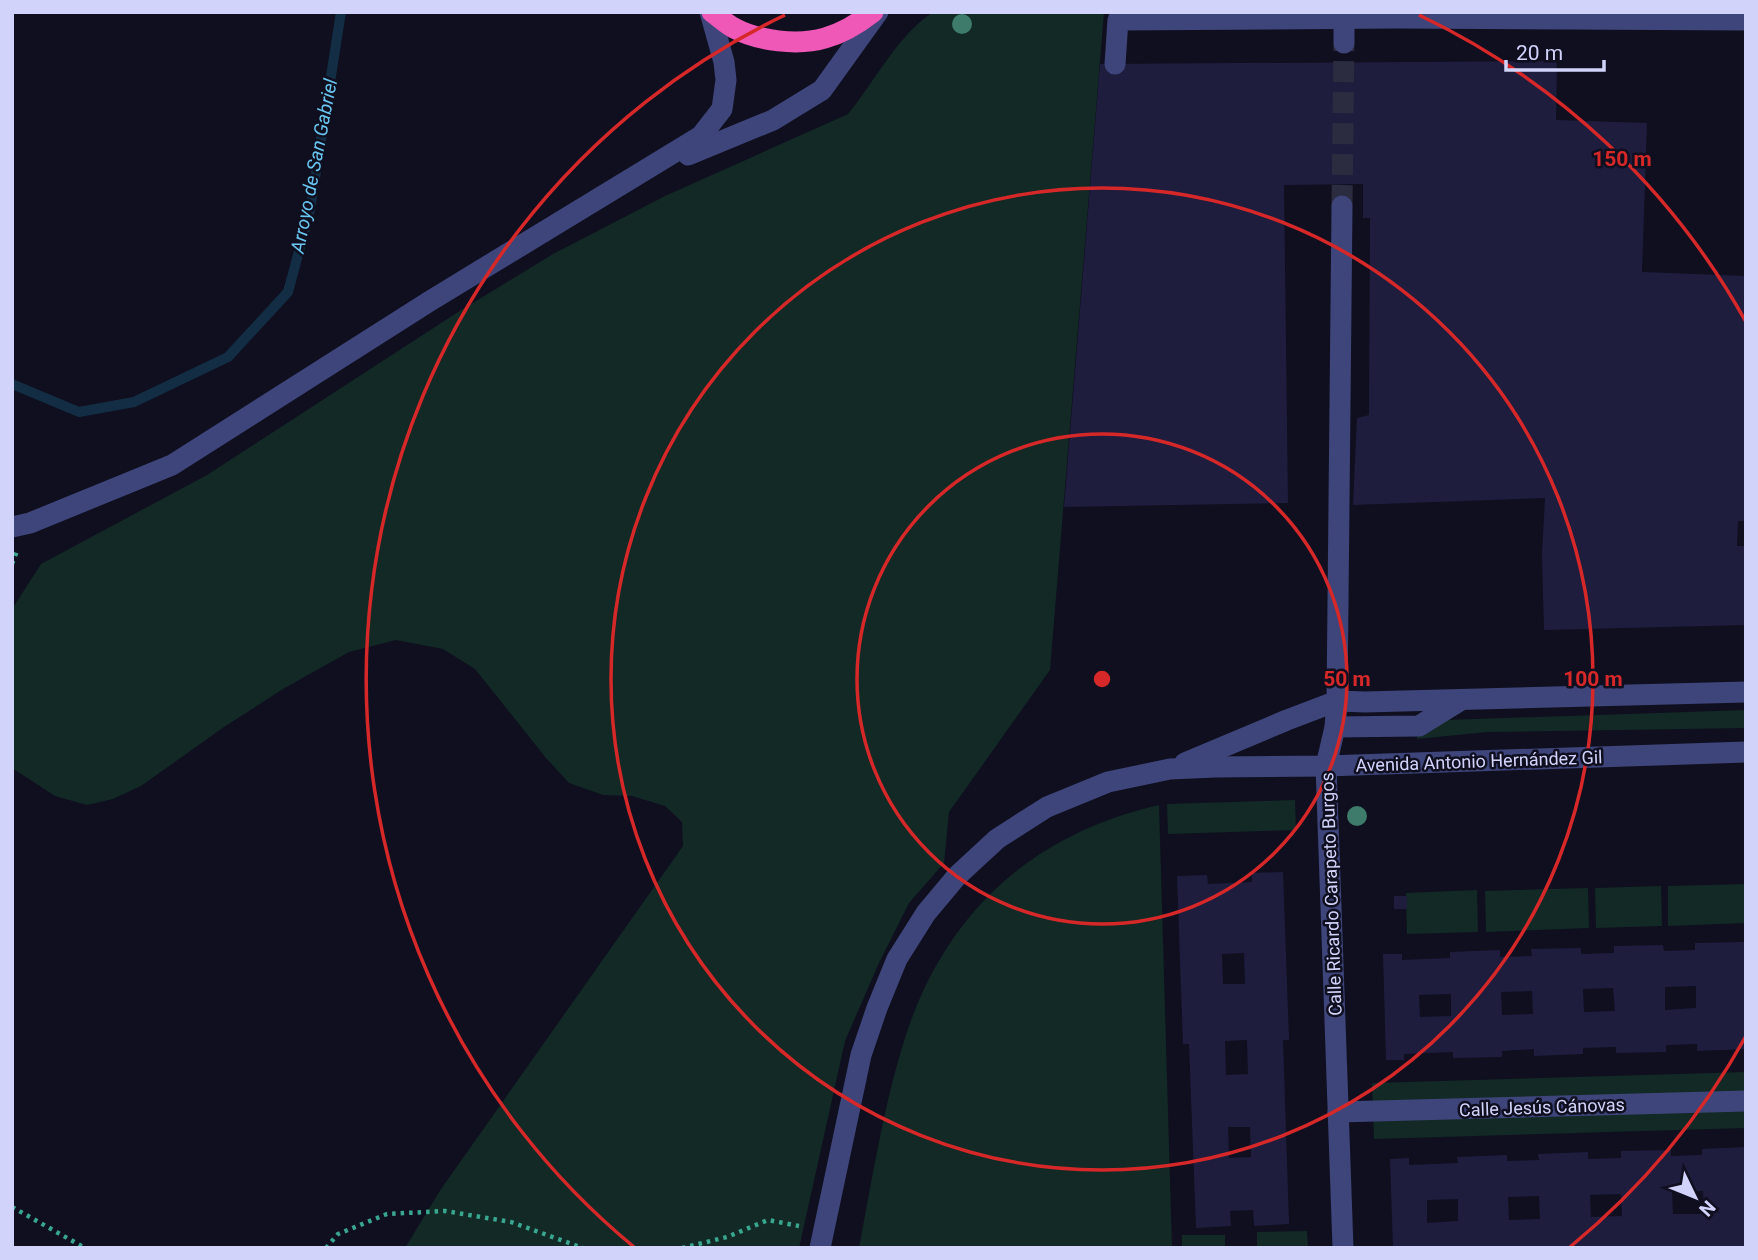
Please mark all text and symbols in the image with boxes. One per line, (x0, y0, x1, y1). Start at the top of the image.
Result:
scale bar (1506, 28, 1604, 72)
text: 20 m (1516, 41, 1563, 65)
water label: Arroyo de San Gabriel (286, 76, 342, 256)
text: 150 m (1592, 147, 1652, 171)
centre of rings (1090, 667, 1114, 691)
text: 50 m (1323, 667, 1371, 691)
text: 100 m (1563, 667, 1623, 691)
street label: Avenida Antonio Hernández Gil (1355, 746, 1603, 776)
street label: Calle Ricardo Carapeto Burgos (1316, 772, 1346, 1016)
street label: Calle Jesús Cánovas (1459, 1094, 1625, 1120)
north arrow (1660, 1162, 1730, 1232)
text: N (1694, 1196, 1720, 1221)

